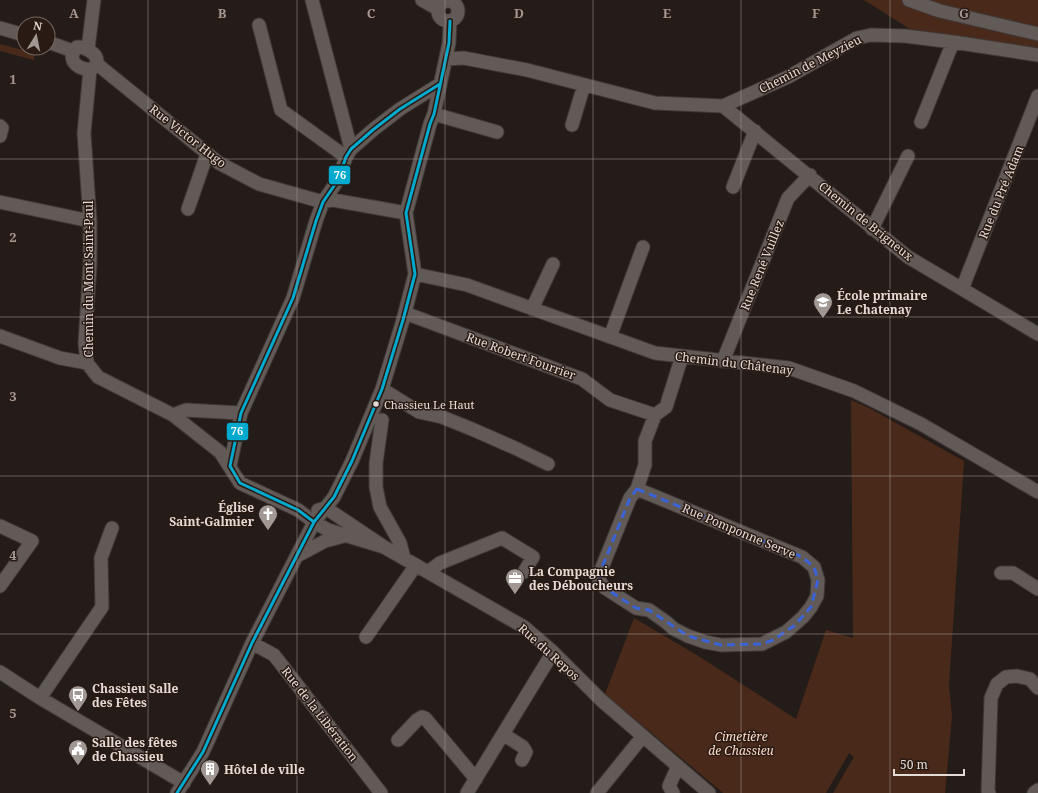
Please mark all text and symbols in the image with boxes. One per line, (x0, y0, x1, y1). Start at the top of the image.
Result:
text: A (69, 4, 79, 22)
text: B (218, 4, 227, 22)
text: C (367, 4, 376, 22)
text: D (514, 4, 524, 22)
text: E (663, 4, 672, 22)
text: F (812, 4, 820, 22)
text: G (959, 4, 969, 22)
north arrow (16, 16, 56, 56)
text: N (32, 18, 44, 34)
street label: Chemin de Meyzieu (756, 31, 864, 97)
text: 1 (9, 70, 17, 88)
street label: Rue Victor Hugo (146, 101, 230, 171)
street label: Rue du Pré Adam (975, 143, 1027, 241)
line badge: 76 (328, 165, 351, 185)
text: 76 (334, 167, 346, 182)
street label: Chemin de Brigneux (815, 178, 917, 264)
street label: Chemin du Mont Saint-Paul (80, 200, 97, 357)
street label: Rue René Vuillez (736, 217, 788, 313)
text: 2 (9, 228, 17, 246)
place label: École primaire Le Chatenay (837, 287, 928, 318)
school or university icon: École primaire Le Chatenay (812, 291, 834, 319)
street label: Rue Robert Fourrier (464, 328, 578, 384)
street label: Chemin du Châtenay (674, 347, 794, 379)
text: 3 (9, 387, 17, 405)
place label: Chassieu Le Haut (384, 397, 475, 412)
marker: Chassieu Le Haut (371, 399, 381, 409)
line badge: 76 (226, 422, 249, 441)
text: 76 (231, 423, 243, 438)
place label: Église Saint-Galmier (169, 499, 255, 530)
street label: Rue Pomponne Serve (680, 499, 798, 563)
church icon: Église Saint-Galmier (257, 503, 279, 531)
text: 4 (9, 546, 17, 564)
place label: La Compagnie des Déboucheurs (529, 563, 633, 594)
office icon: La Compagnie des Déboucheurs (504, 567, 526, 595)
street label: Rue du Repos (515, 620, 583, 684)
street label: Rue de la Libération (278, 663, 362, 765)
place label: Chassieu Salle des Fêtes (92, 680, 179, 711)
bus stop icon: Chassieu Salle des Fêtes (67, 684, 89, 712)
text: 5 (9, 704, 17, 722)
park label: Cimetière de Chassieu (708, 728, 774, 759)
place label: Salle des fêtes de Chassieu (92, 734, 178, 765)
public building icon: Salle des fêtes de Chassieu (67, 738, 89, 766)
scale bar (894, 751, 964, 777)
text: 50 m (900, 756, 928, 773)
building icon: Hôtel de ville (199, 758, 221, 786)
place label: Hôtel de ville (224, 761, 305, 778)

